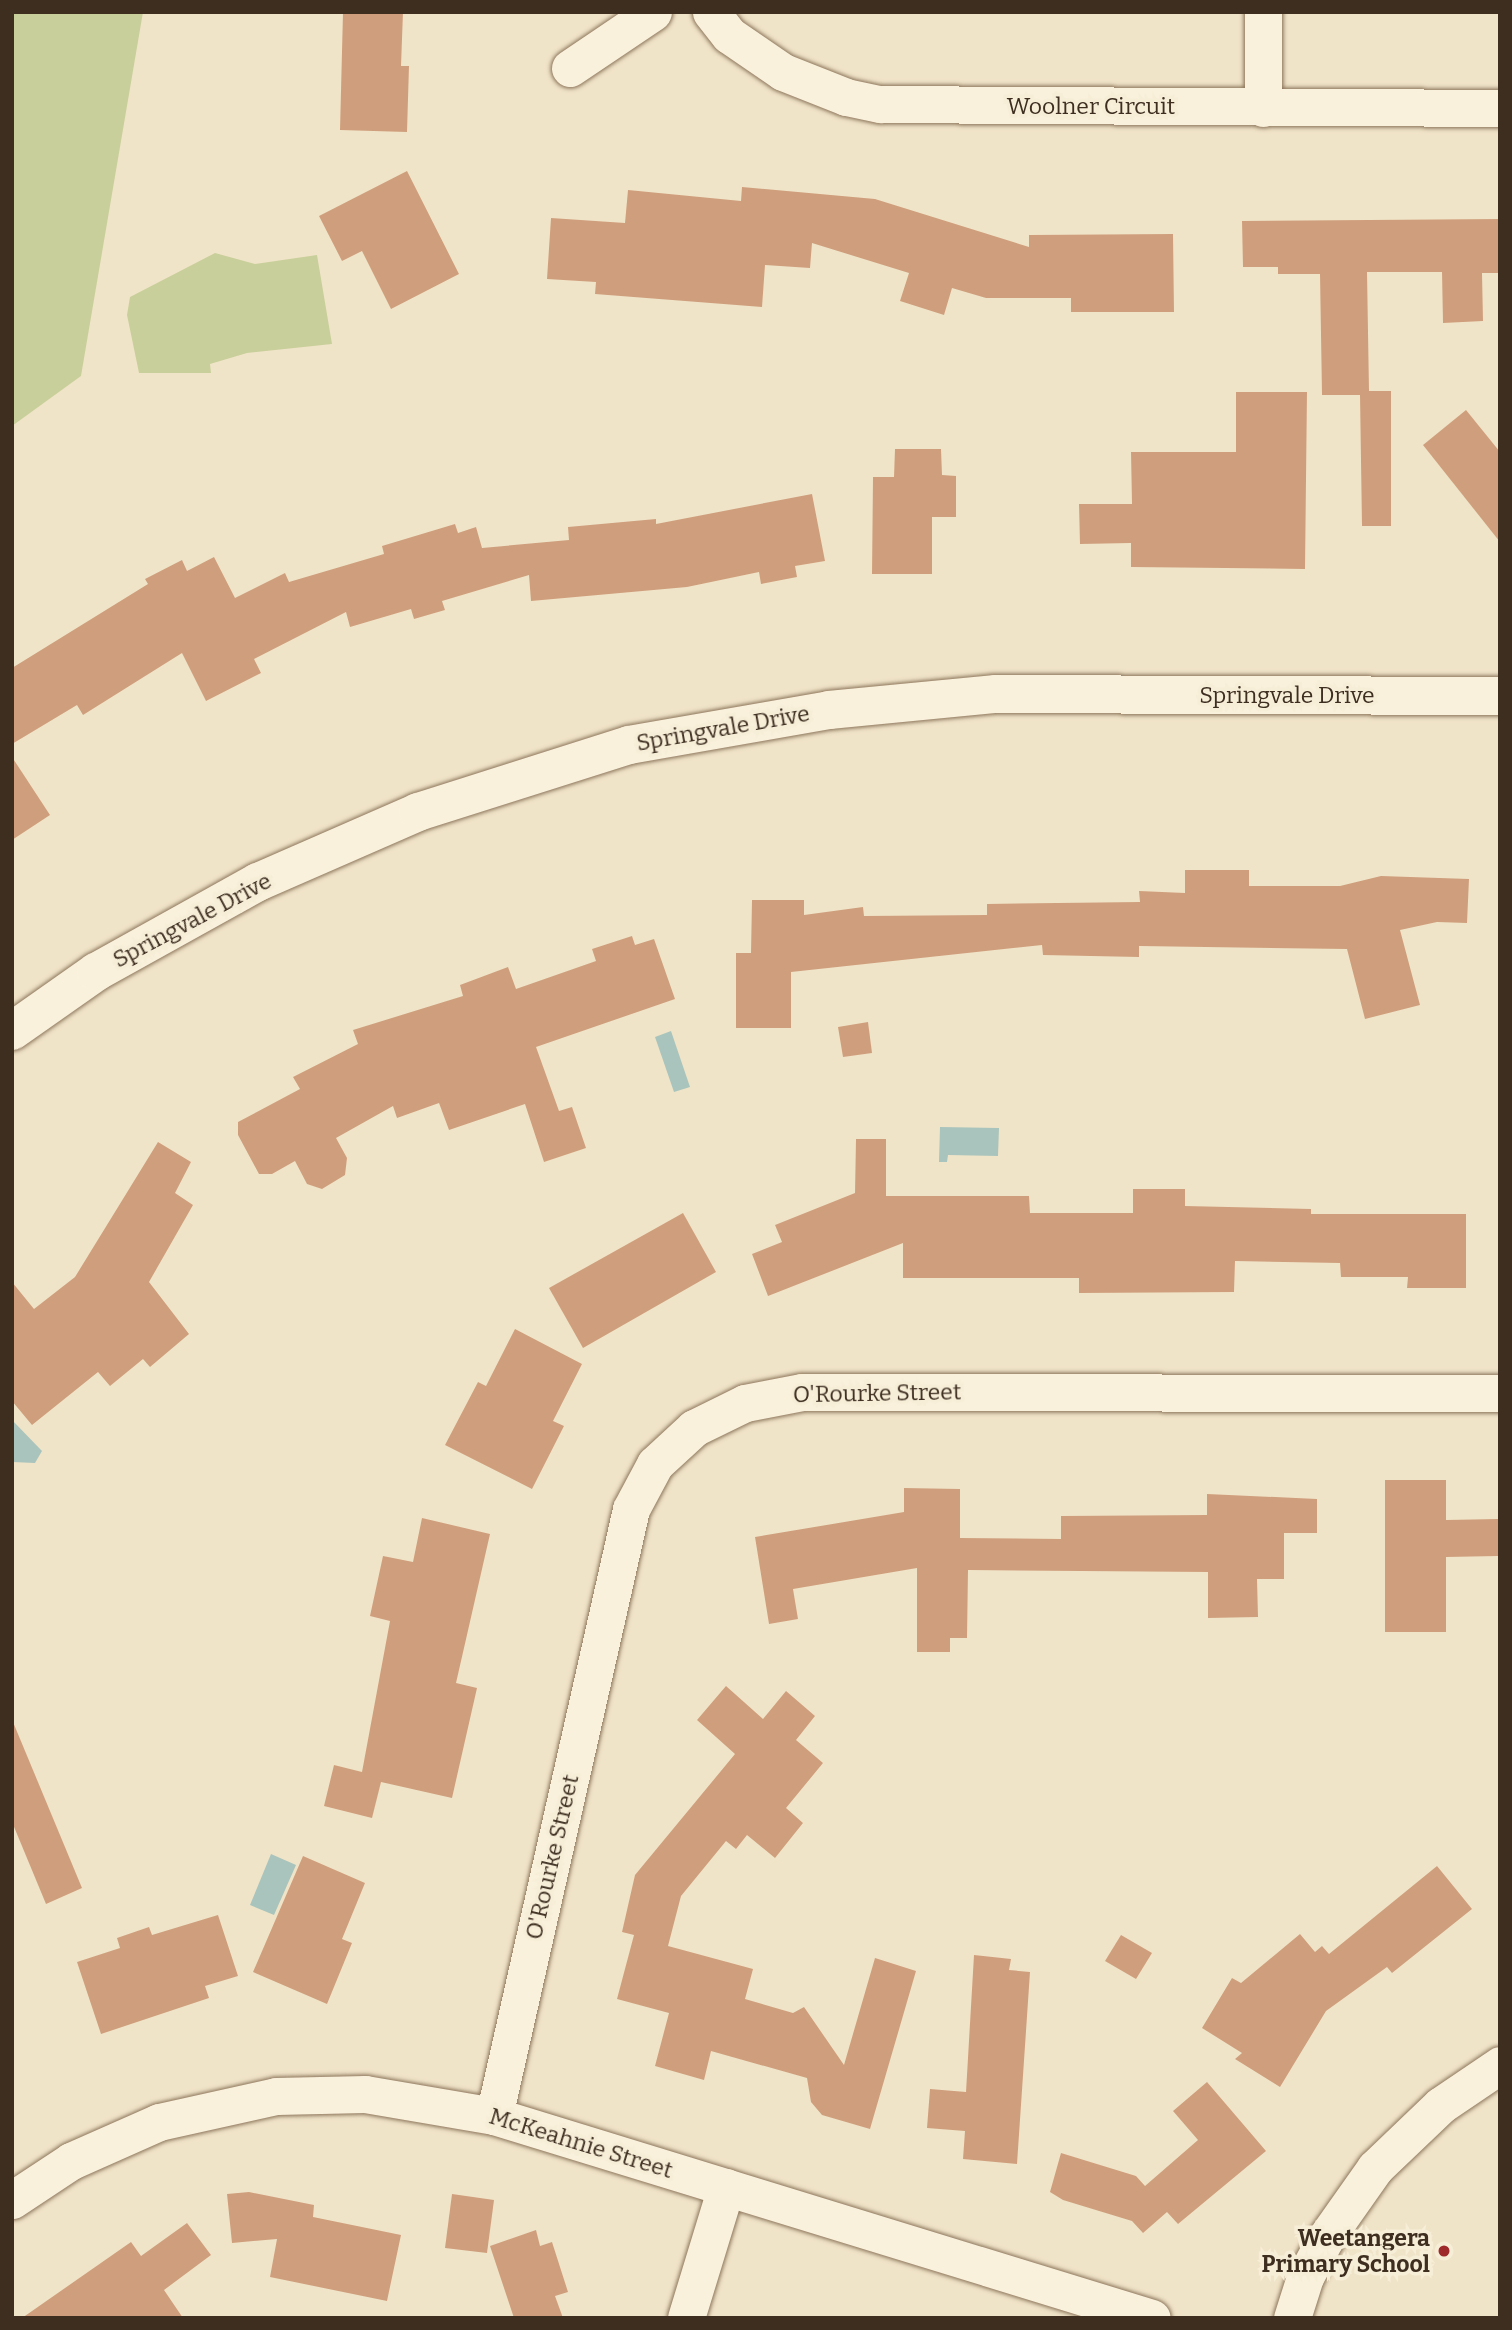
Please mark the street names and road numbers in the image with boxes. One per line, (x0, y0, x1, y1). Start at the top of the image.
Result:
street label: Woolner Circuit (1007, 92, 1175, 120)
street label: Springvale Drive (1199, 681, 1375, 709)
street label: Springvale Drive (634, 699, 812, 757)
street label: Springvale Drive (108, 867, 276, 973)
street label: O'Rourke Street (793, 1378, 961, 1408)
street label: O'Rourke Street (520, 1772, 584, 1942)
street label: McKeahnie Street (486, 2102, 676, 2184)

